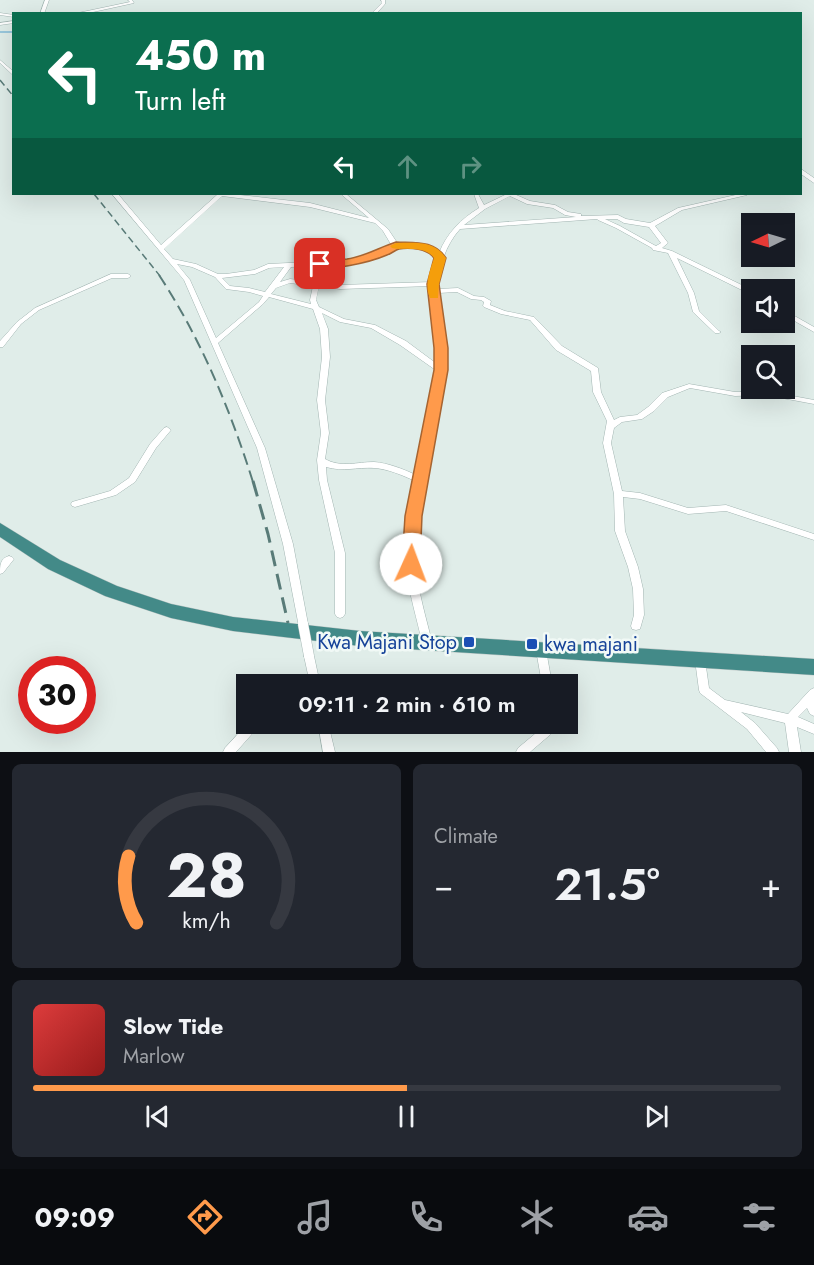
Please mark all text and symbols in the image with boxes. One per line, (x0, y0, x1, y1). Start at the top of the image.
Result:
text: 450 m (135, 25, 266, 86)
icon: left (36, 36, 114, 114)
text: Turn left (135, 81, 225, 120)
icon: left (328, 150, 361, 183)
icon: ahead (391, 150, 424, 183)
icon: right (454, 150, 487, 183)
north arrow (741, 213, 795, 267)
map controls (741, 213, 795, 399)
pin (294, 238, 345, 289)
icon: arrive (303, 247, 336, 280)
button: sound (741, 279, 795, 333)
button: search (741, 345, 795, 399)
position arrow (379, 532, 443, 596)
place label: Kwa Majani Stop (317, 628, 457, 657)
place label: kwa majani (544, 630, 638, 659)
marker: Kwa Majani Stop (462, 635, 476, 649)
marker: kwa majani (525, 637, 539, 651)
speed limit sign: 30 (18, 656, 96, 734)
text: 09:11 · 2 min · 610 m (299, 688, 515, 720)
text: Climate (434, 822, 498, 851)
text: 28 (166, 830, 247, 920)
text: 21.5° (554, 852, 660, 917)
text: − (434, 862, 453, 909)
text: + (761, 862, 781, 909)
text: km/h (182, 905, 231, 936)
text: Slow Tide (123, 1010, 223, 1042)
text: Marlow (123, 1042, 185, 1071)
icon: previous (141, 1100, 174, 1133)
icon: pause (390, 1100, 423, 1133)
icon: next (640, 1100, 673, 1133)
icon: directions (184, 1196, 226, 1238)
icon: music (294, 1196, 336, 1238)
icon: phone (405, 1196, 447, 1238)
icon: climate (516, 1196, 558, 1238)
icon: car (627, 1196, 669, 1238)
icon: filters (738, 1196, 780, 1238)
text: 09:09 (34, 1198, 115, 1237)

